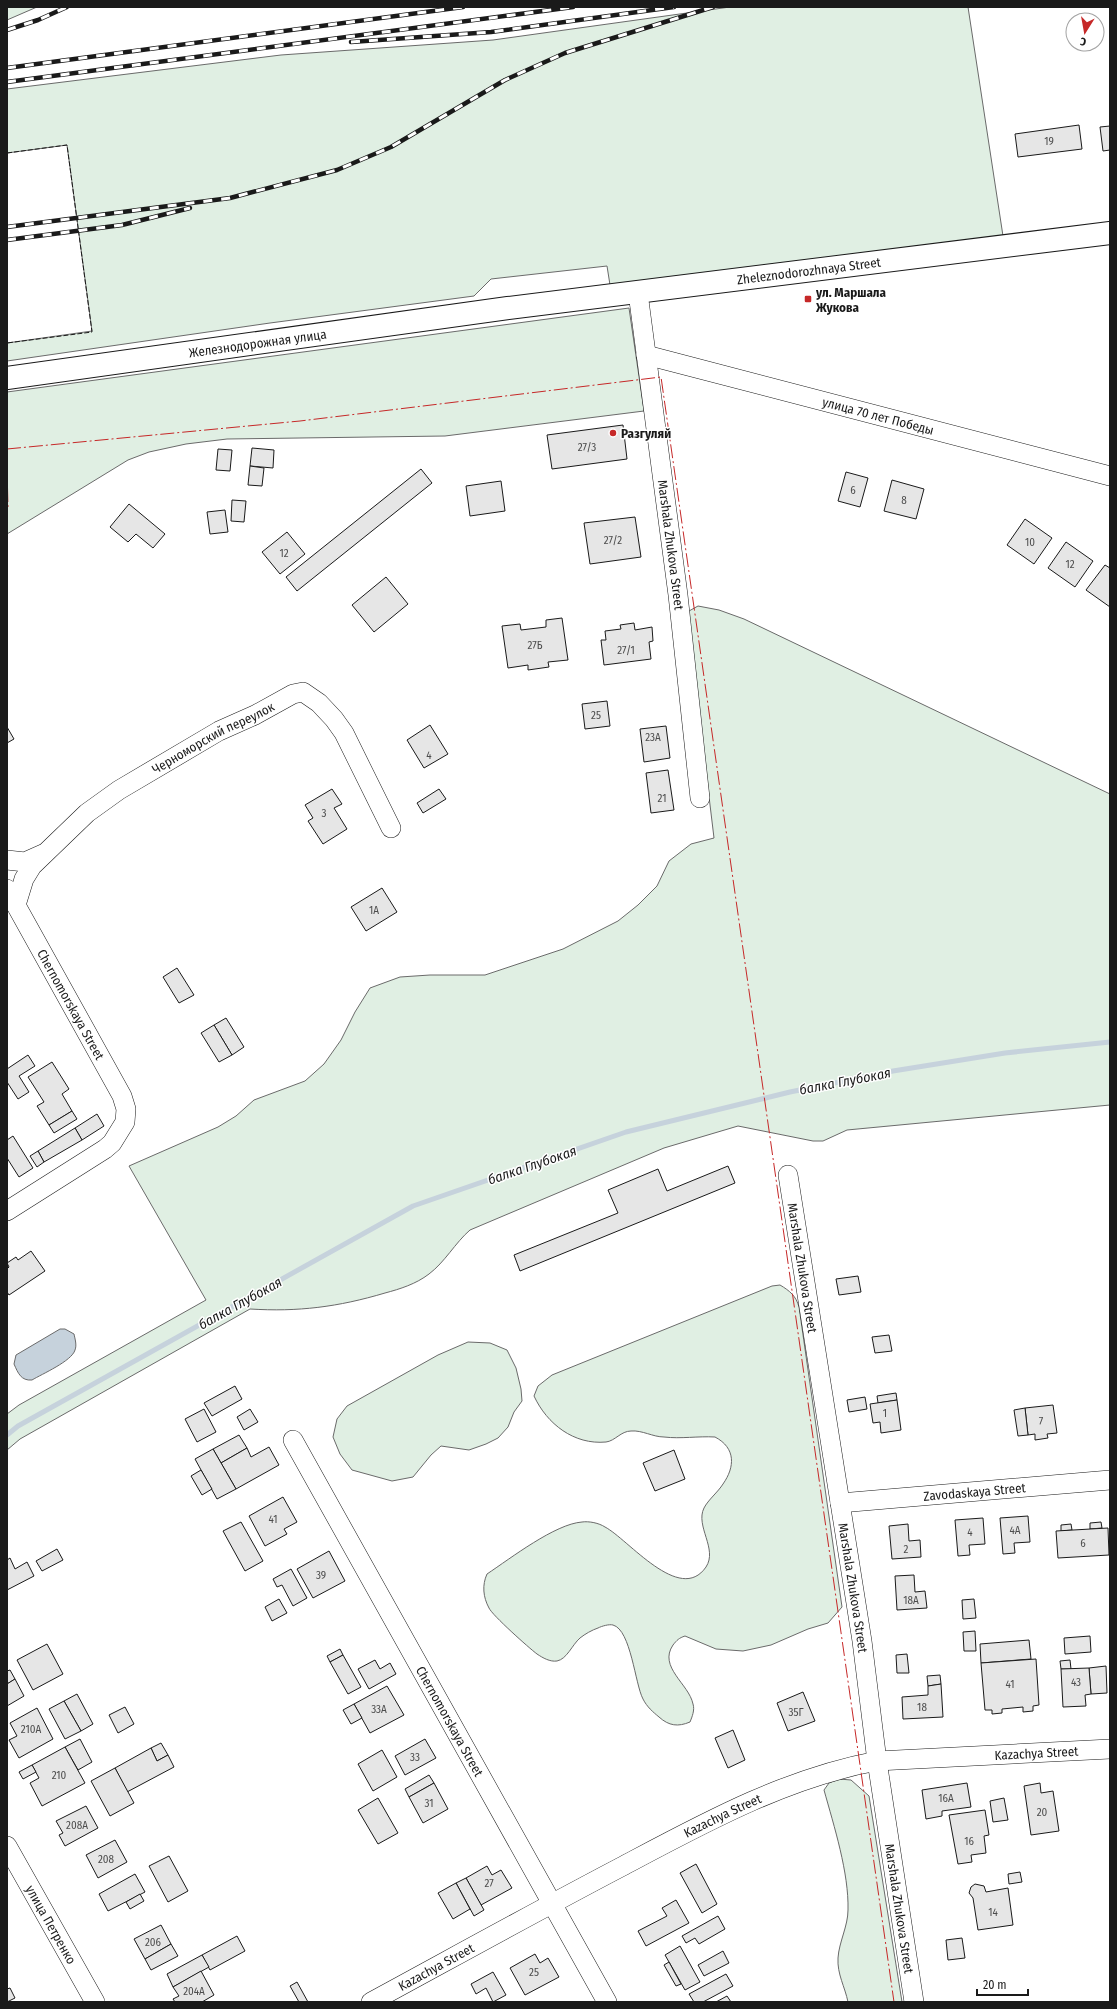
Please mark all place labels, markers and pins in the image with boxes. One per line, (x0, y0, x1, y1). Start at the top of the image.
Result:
place label: ул. Маршала Жукова (815, 285, 887, 315)
marker: ул. Маршала Жукова (803, 294, 813, 304)
place label: Разгуляй (621, 426, 671, 441)
marker: Разгуляй (608, 428, 618, 438)

